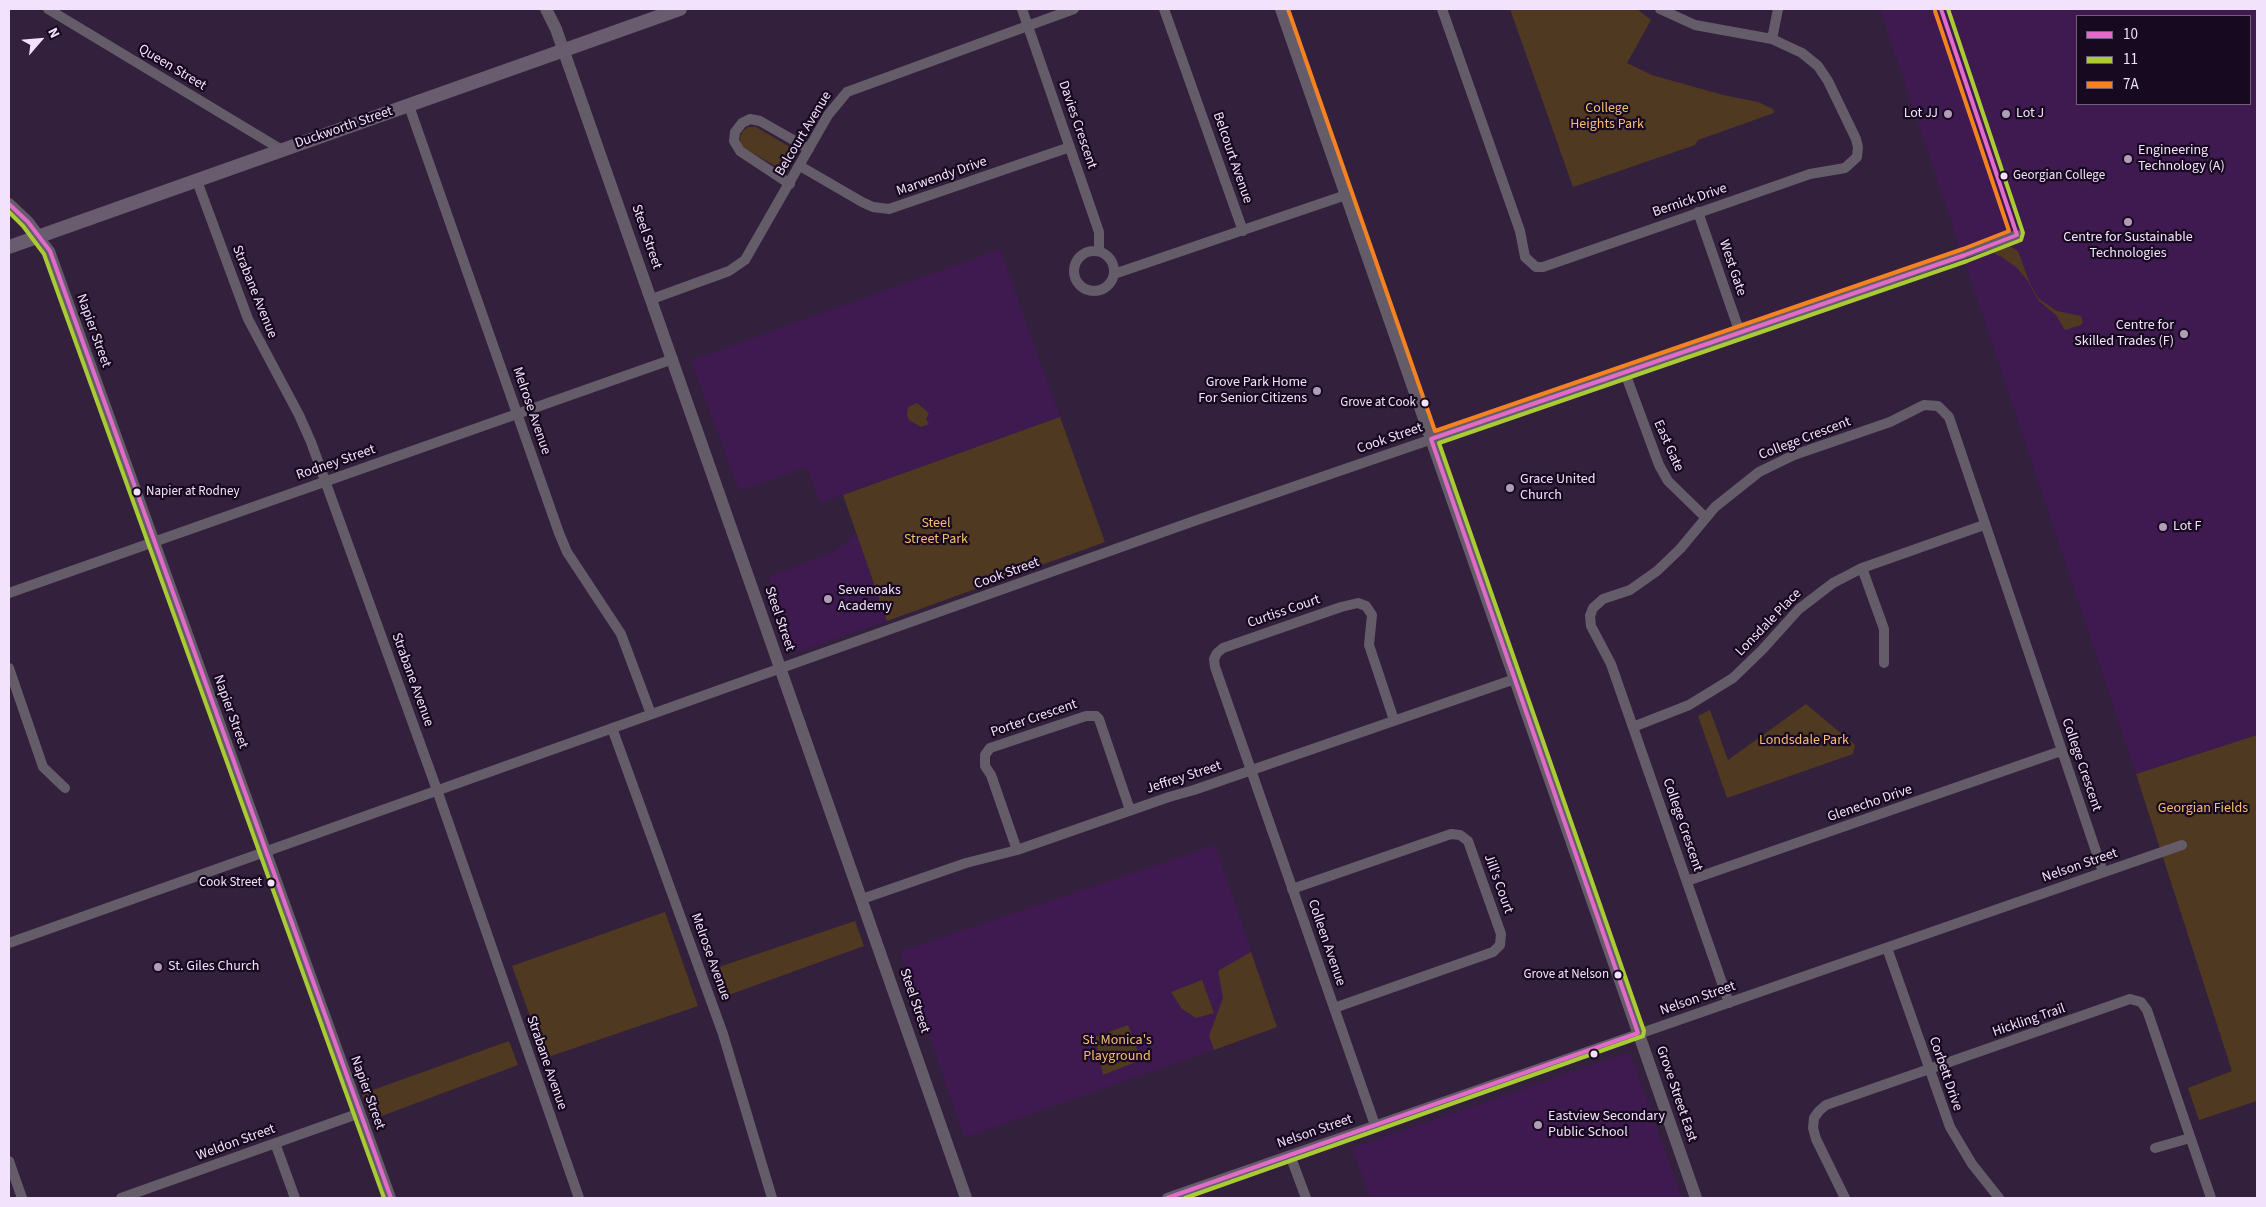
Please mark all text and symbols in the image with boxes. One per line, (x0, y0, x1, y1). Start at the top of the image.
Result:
north arrow (15, 15, 65, 65)
legend (2076, 15, 2251, 105)
text: 10 (2123, 24, 2138, 45)
text: N (42, 25, 64, 42)
street label: Queen Street (135, 41, 209, 95)
text: 11 (2123, 49, 2138, 70)
text: 7A (2123, 74, 2139, 95)
street label: Davies Crescent (1054, 79, 1100, 171)
street label: Belcourt Avenue (772, 89, 836, 179)
park label: College Heights Park (1570, 101, 1644, 134)
street label: Duckworth Street (293, 103, 395, 153)
place label: Lot JJ (1904, 106, 1938, 122)
place label: Lot J (2016, 106, 2044, 122)
marker: Lot JJ (1942, 108, 1954, 120)
marker: Lot J (2000, 108, 2012, 120)
street label: Belcourt Avenue (1208, 110, 1256, 206)
place label: Engineering Technology (A) (2138, 143, 2225, 176)
marker: Engineering Technology (A) (2122, 153, 2134, 165)
street label: Marwendy Drive (895, 154, 989, 200)
place label: Georgian College (2013, 168, 2105, 184)
marker: Georgian College (1999, 171, 2009, 181)
street label: Bernick Drive (1651, 180, 1729, 222)
street label: Steel Street (627, 203, 665, 271)
marker: Centre for Sustainable Technologies (2122, 216, 2134, 228)
place label: Centre for Sustainable Technologies (2063, 230, 2193, 262)
street label: West Gate (1715, 238, 1749, 298)
street label: Strabane Avenue (228, 243, 280, 341)
street label: Napier Street (72, 292, 114, 370)
place label: Centre for Skilled Trades (F) (2074, 318, 2174, 351)
marker: Centre for Skilled Trades (F) (2178, 328, 2190, 340)
street label: Melrose Avenue (508, 365, 554, 457)
place label: Grove Park Home For Senior Citizens (1198, 375, 1307, 408)
marker: Grove Park Home For Senior Citizens (1311, 385, 1323, 397)
place label: Grove at Cook (1340, 395, 1416, 411)
marker: Grove at Cook (1420, 398, 1430, 408)
street label: College Crescent (1757, 414, 1853, 464)
street label: East Gate (1649, 418, 1687, 474)
street label: Cook Street (1355, 420, 1425, 458)
street label: Rodney Street (294, 442, 378, 484)
place label: Grace United Church (1520, 472, 1595, 504)
marker: Grace United Church (1504, 482, 1516, 494)
place label: Napier at Rodney (146, 484, 240, 500)
marker: Napier at Rodney (132, 487, 142, 497)
park label: Steel Street Park (904, 516, 968, 548)
place label: Lot F (2173, 519, 2201, 535)
marker: Lot F (2157, 521, 2169, 533)
street label: Cook Street (972, 554, 1042, 594)
place label: Sevenoaks Academy (838, 583, 901, 616)
street label: Steel Street (760, 585, 798, 653)
street label: Lonsdale Place (1733, 586, 1805, 660)
street label: Curtiss Court (1245, 592, 1323, 632)
marker: Sevenoaks Academy (822, 593, 834, 605)
street label: Strabane Avenue (387, 631, 437, 729)
street label: Napier Street (209, 673, 251, 751)
street label: Porter Crescent (989, 696, 1079, 742)
street label: College Crescent (2057, 716, 2105, 814)
park label: Londsdale Park (1759, 733, 1849, 749)
street label: Jeffrey Street (1144, 758, 1224, 798)
street label: College Crescent (1658, 776, 1706, 874)
street label: Glenecho Drive (1825, 782, 1915, 826)
park label: Georgian Fields (2158, 801, 2248, 817)
street label: Nelson Street (2040, 845, 2120, 887)
street label: Jill's Court (1480, 852, 1516, 916)
place label: Cook Street (199, 875, 262, 891)
marker: Cook Street (266, 878, 276, 888)
street label: Colleen Avenue (1303, 898, 1349, 988)
street label: Melrose Avenue (686, 911, 734, 1003)
place label: St. Giles Church (168, 959, 259, 975)
marker: St. Giles Church (152, 961, 164, 973)
street label: Steel Street (895, 967, 933, 1035)
place label: Grove at Nelson (1523, 967, 1609, 983)
marker: Grove at Nelson (1613, 970, 1623, 980)
street label: Nelson Street (1658, 978, 1738, 1020)
street label: Hickling Trail (1990, 1001, 2068, 1041)
street label: Strabane Avenue (522, 1014, 570, 1112)
park label: St. Monica's Playground (1082, 1033, 1152, 1066)
street label: Corbett Drive (1924, 1035, 1966, 1113)
street label: Grove Street East (1652, 1044, 1700, 1144)
unlabelled marker (1589, 1049, 1599, 1059)
street label: Napier Street (346, 1054, 388, 1132)
place label: Eastview Secondary Public School (1548, 1109, 1665, 1142)
street label: Nelson Street (1275, 1111, 1355, 1153)
marker: Eastview Secondary Public School (1532, 1119, 1544, 1131)
street label: Weldon Street (194, 1121, 278, 1165)

